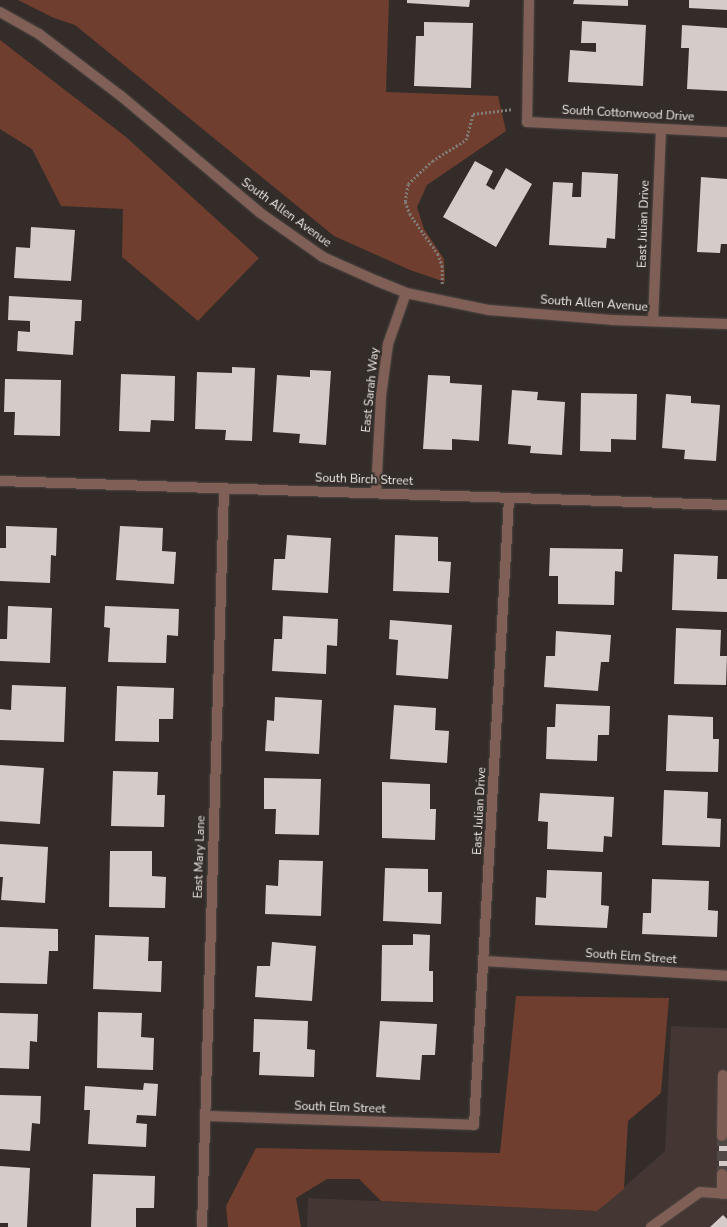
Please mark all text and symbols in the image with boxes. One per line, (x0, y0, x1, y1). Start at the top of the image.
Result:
street label: South Cottonwood Drive (561, 103, 695, 125)
street label: South Allen Avenue (238, 175, 334, 251)
street label: East Julian Drive (635, 180, 653, 268)
street label: South Allen Avenue (540, 293, 648, 315)
street label: East Sarah Way (359, 347, 383, 433)
street label: South Birch Street (315, 471, 413, 489)
street label: East Julian Drive (471, 767, 489, 855)
street label: East Mary Lane (191, 815, 209, 899)
street label: South Elm Street (585, 947, 677, 967)
street label: South Elm Street (294, 1099, 386, 1117)

